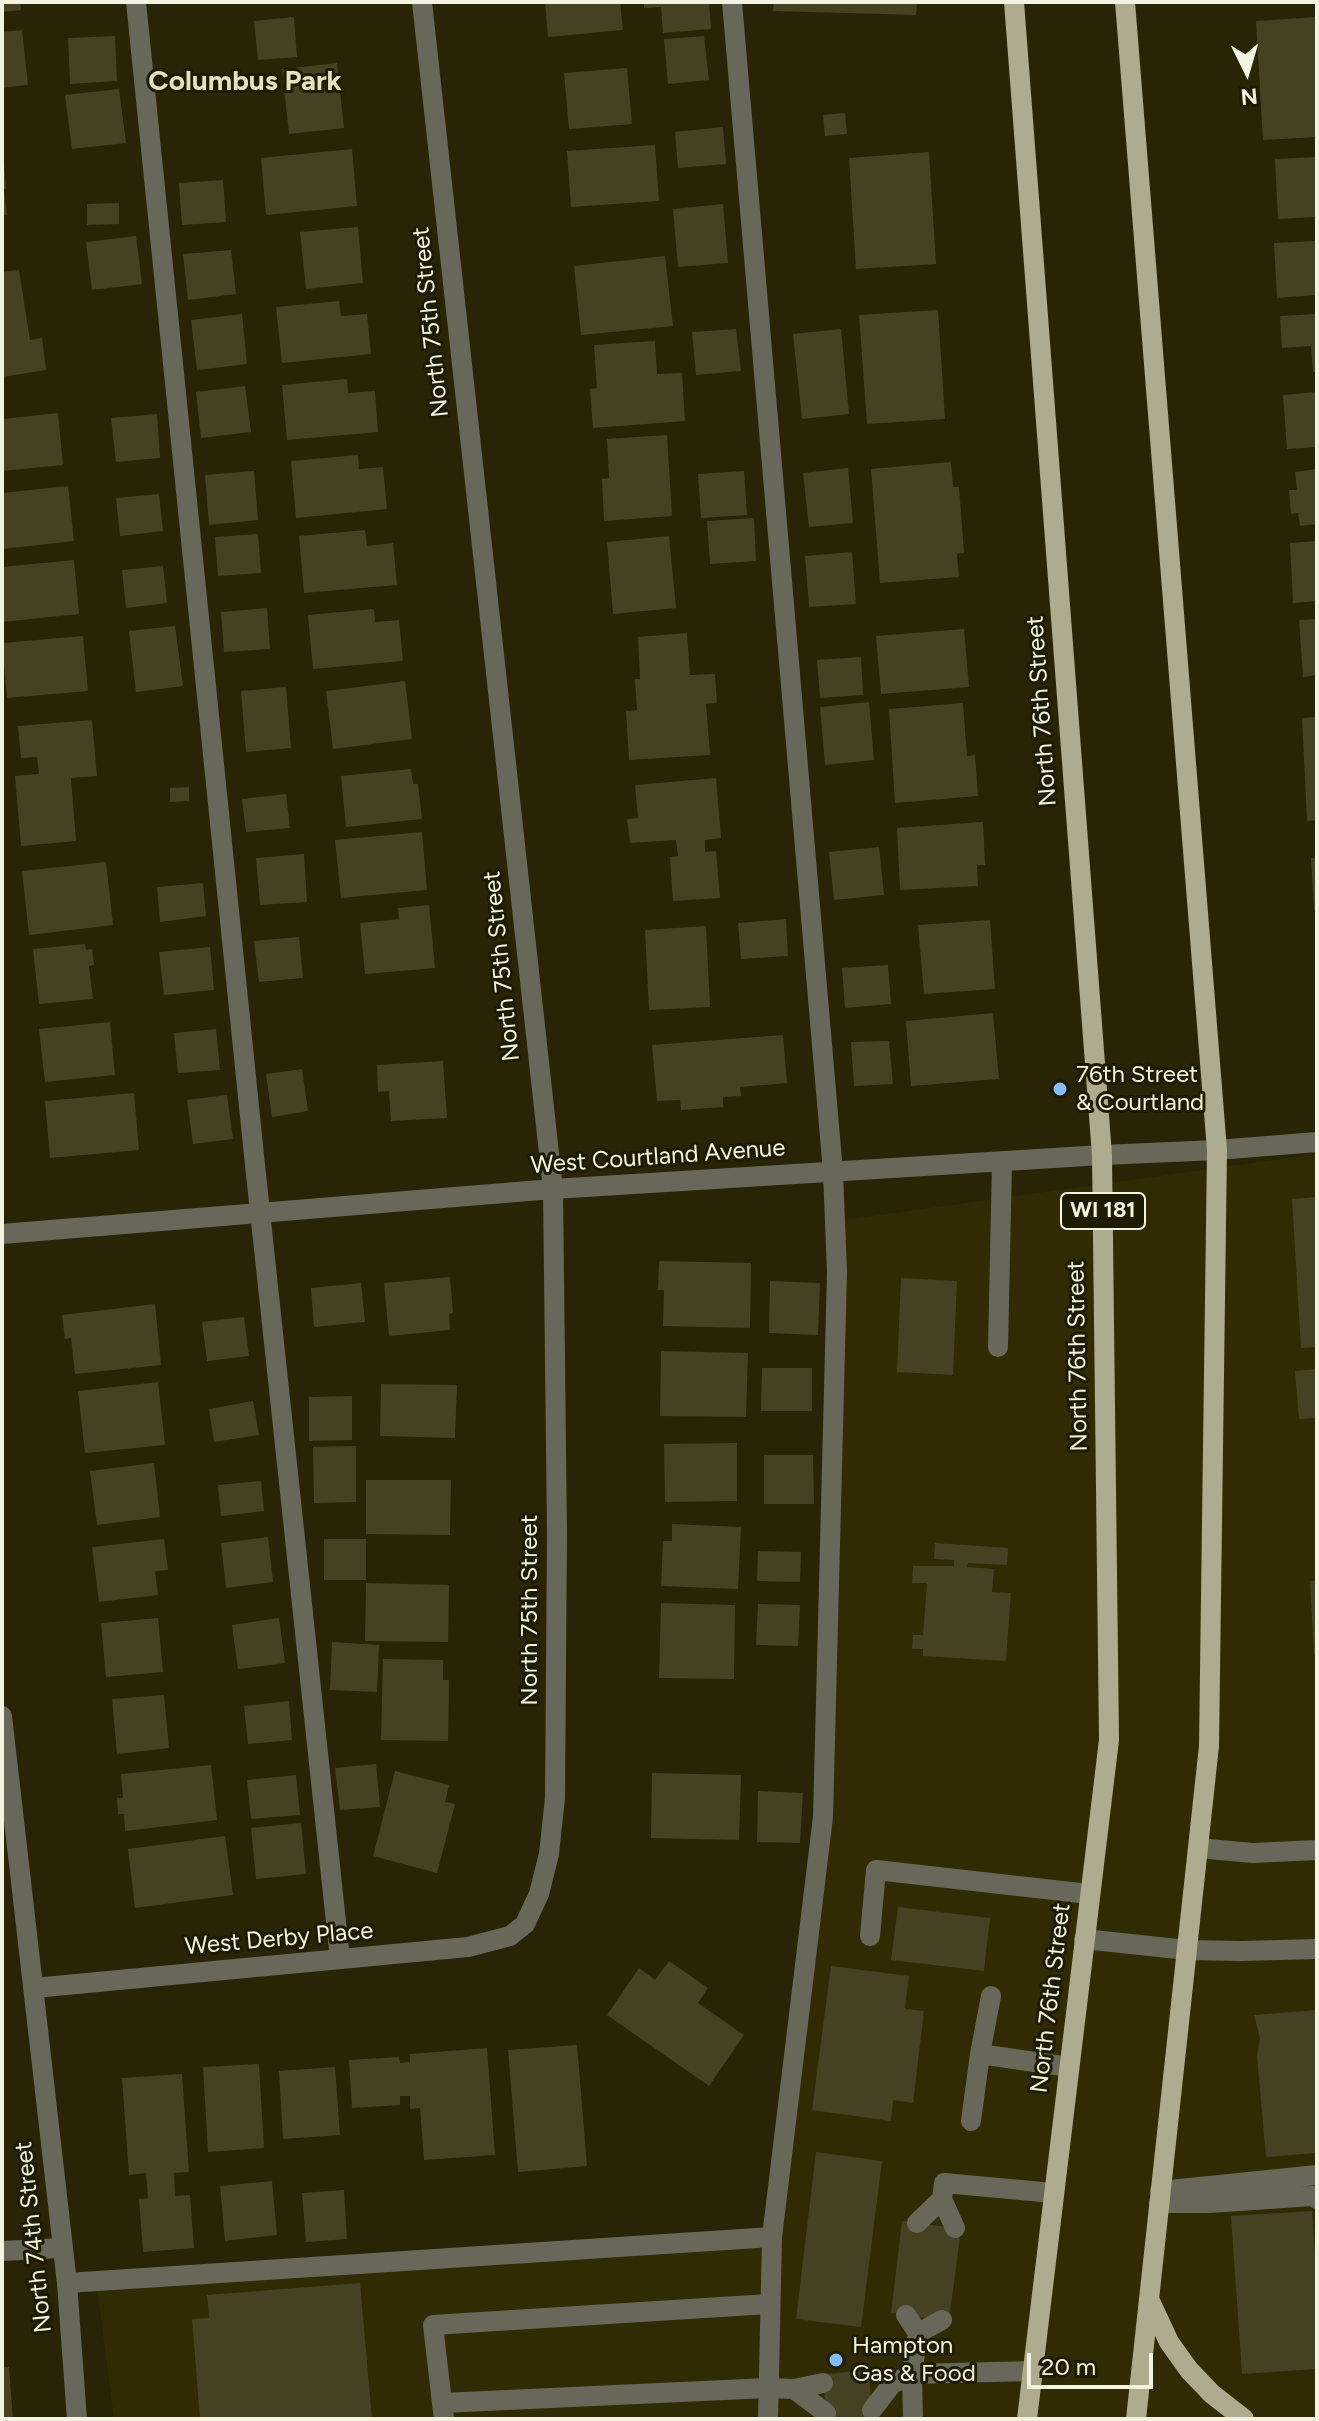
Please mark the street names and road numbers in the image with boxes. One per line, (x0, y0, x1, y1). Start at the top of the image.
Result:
street label: North 75th Street (407, 225, 455, 419)
street label: North 76th Street (1021, 615, 1063, 807)
street label: North 75th Street (478, 869, 526, 1063)
street label: West Courtland Avenue (530, 1134, 786, 1180)
road number: WI 181 (1061, 1193, 1145, 1229)
street label: North 76th Street (1062, 1260, 1094, 1452)
street label: North 75th Street (516, 1514, 544, 1706)
street label: North 76th Street (1025, 1901, 1077, 2095)
street label: West Derby Place (184, 1916, 374, 1962)
street label: North 74th Street (10, 2140, 58, 2334)

